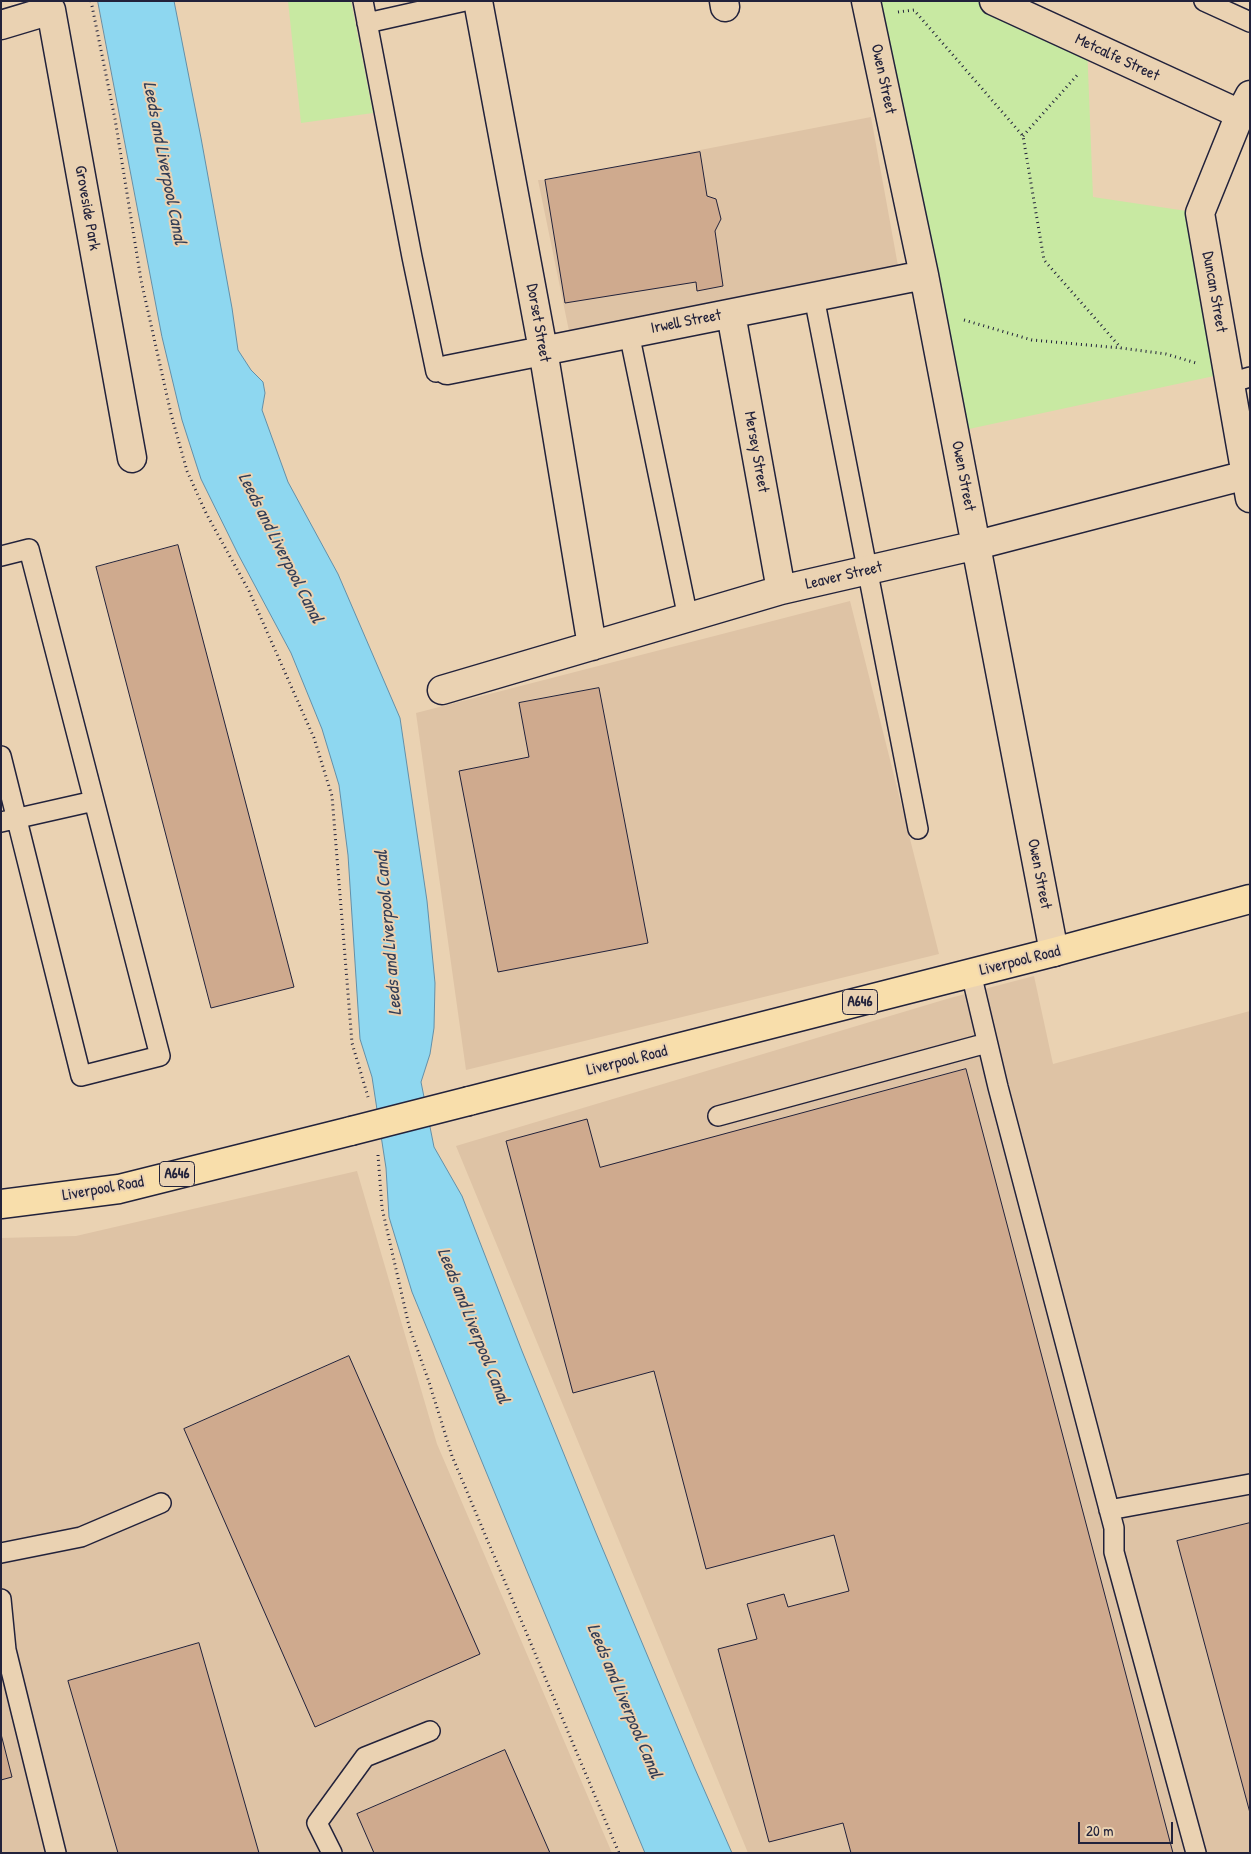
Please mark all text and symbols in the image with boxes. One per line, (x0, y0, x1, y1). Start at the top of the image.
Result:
street label: Metcalfe Street (1072, 30, 1162, 86)
street label: Owen Street (866, 42, 900, 116)
water label: Leeds and Liverpool Canal (138, 80, 190, 246)
street label: Groveside Park (70, 164, 104, 252)
street label: Duncan Street (1197, 250, 1231, 334)
street label: Dorset Street (522, 282, 554, 364)
street label: Irwell Street (649, 306, 723, 338)
street label: Mersey Street (739, 410, 773, 494)
street label: Owen Street (947, 439, 979, 513)
water label: Leeds and Liverpool Canal (233, 469, 327, 627)
street label: Leaver Street (804, 558, 884, 594)
street label: Owen Street (1023, 837, 1055, 911)
water label: Leeds and Liverpool Canal (371, 850, 407, 1016)
street label: Liverpool Road (978, 942, 1062, 980)
road number: A646 (842, 990, 878, 1014)
street label: Liverpool Road (585, 1042, 669, 1080)
road number: A646 (160, 1162, 194, 1186)
street label: Liverpool Road (61, 1172, 145, 1206)
water label: Leeds and Liverpool Canal (432, 1245, 514, 1407)
water label: Leeds and Liverpool Canal (582, 1621, 666, 1781)
scale bar (1081, 1812, 1176, 1844)
text: 20 m (1086, 1820, 1113, 1841)

